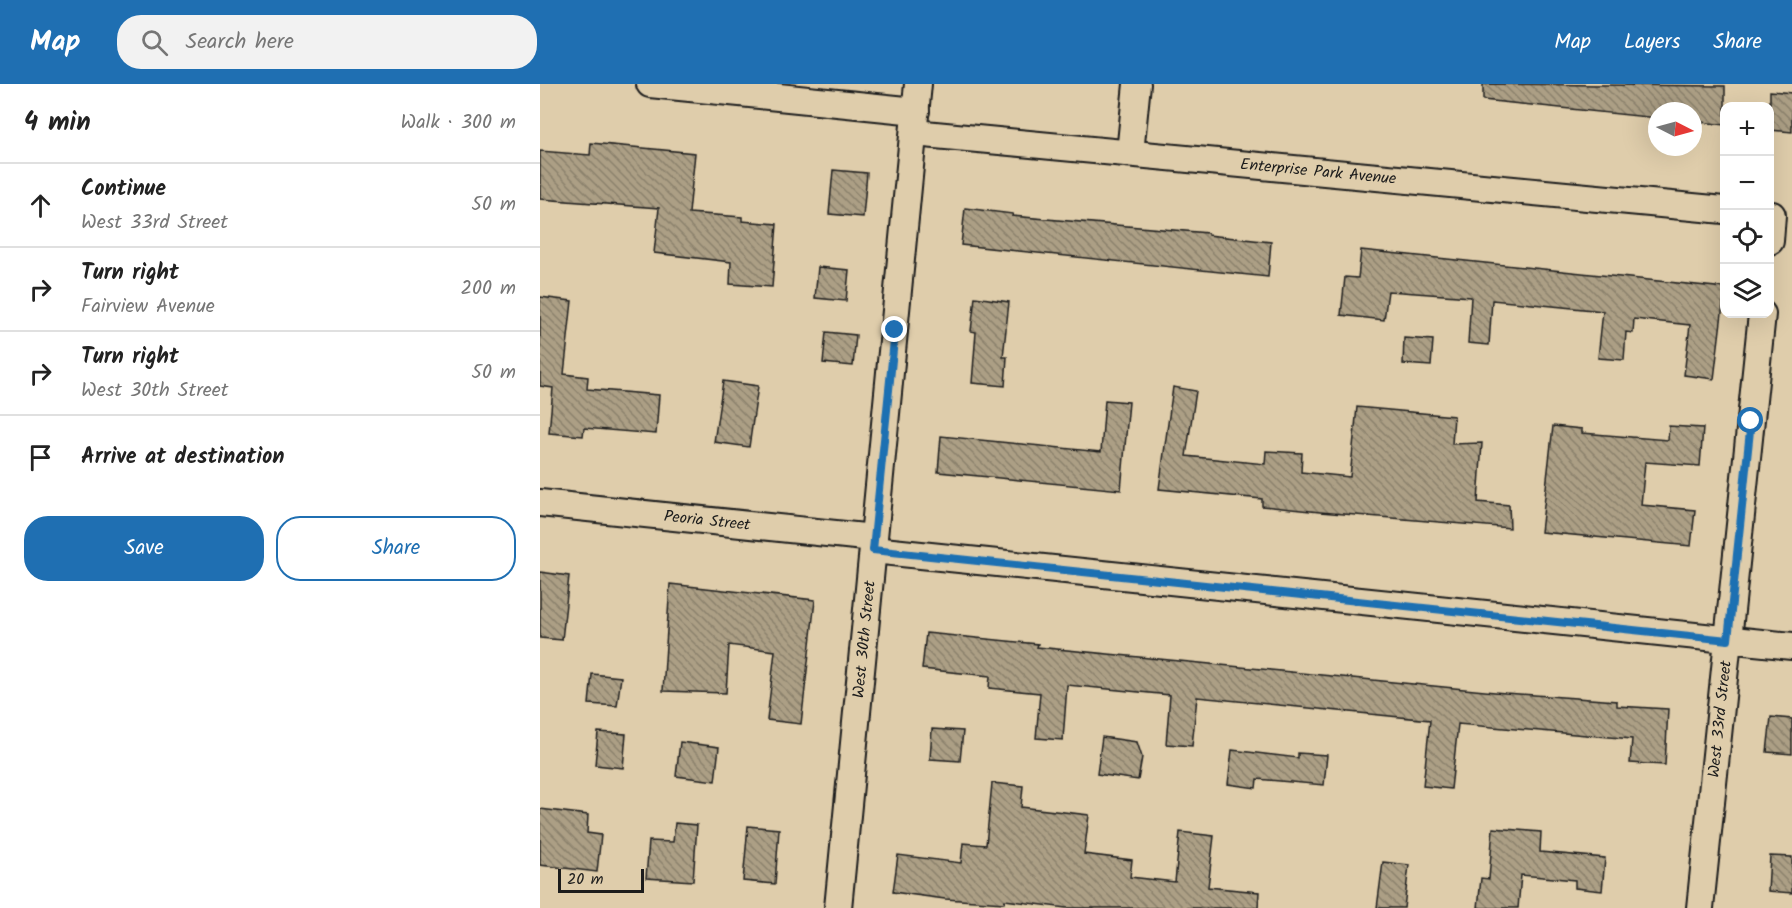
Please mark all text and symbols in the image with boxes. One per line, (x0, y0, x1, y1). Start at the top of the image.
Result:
search box (117, 15, 537, 69)
text: Map (30, 20, 81, 65)
text: Search here (186, 25, 294, 60)
icon: search (138, 26, 171, 59)
text: Map (1554, 26, 1591, 59)
text: Layers (1624, 26, 1680, 59)
text: Share (1713, 26, 1762, 59)
text: 4 min (24, 102, 91, 144)
north arrow (1648, 102, 1702, 156)
map controls (1720, 102, 1774, 318)
button: + (1720, 102, 1774, 156)
text: Walk · 300 m (401, 107, 516, 139)
street label: Enterprise Park Avenue (1239, 152, 1397, 191)
button: − (1720, 156, 1774, 210)
text: Continue (81, 172, 166, 207)
icon: ahead (24, 189, 57, 222)
text: 50 m (471, 189, 516, 221)
text: West 33rd Street (81, 207, 228, 239)
button: locate (1720, 210, 1774, 264)
text: Turn right (81, 256, 179, 291)
button: layers (1720, 264, 1774, 318)
icon: right (24, 273, 57, 306)
text: 200 m (460, 273, 516, 305)
text: Fairview Avenue (81, 291, 215, 323)
route end (881, 316, 907, 342)
text: Turn right (81, 340, 179, 375)
icon: right (24, 357, 57, 390)
text: 50 m (471, 357, 516, 389)
text: West 30th Street (81, 375, 229, 407)
route start (1737, 407, 1763, 433)
text: Arrive at destination (81, 440, 284, 475)
icon: arrive (24, 441, 57, 474)
street label: Peoria Street (663, 504, 752, 538)
button: Save (24, 516, 264, 581)
button: Share (276, 516, 516, 581)
street label: West 30th Street (846, 578, 882, 699)
street label: West 33rd Street (1701, 658, 1738, 779)
scale bar (558, 866, 644, 894)
text: 20 m (567, 867, 603, 892)

